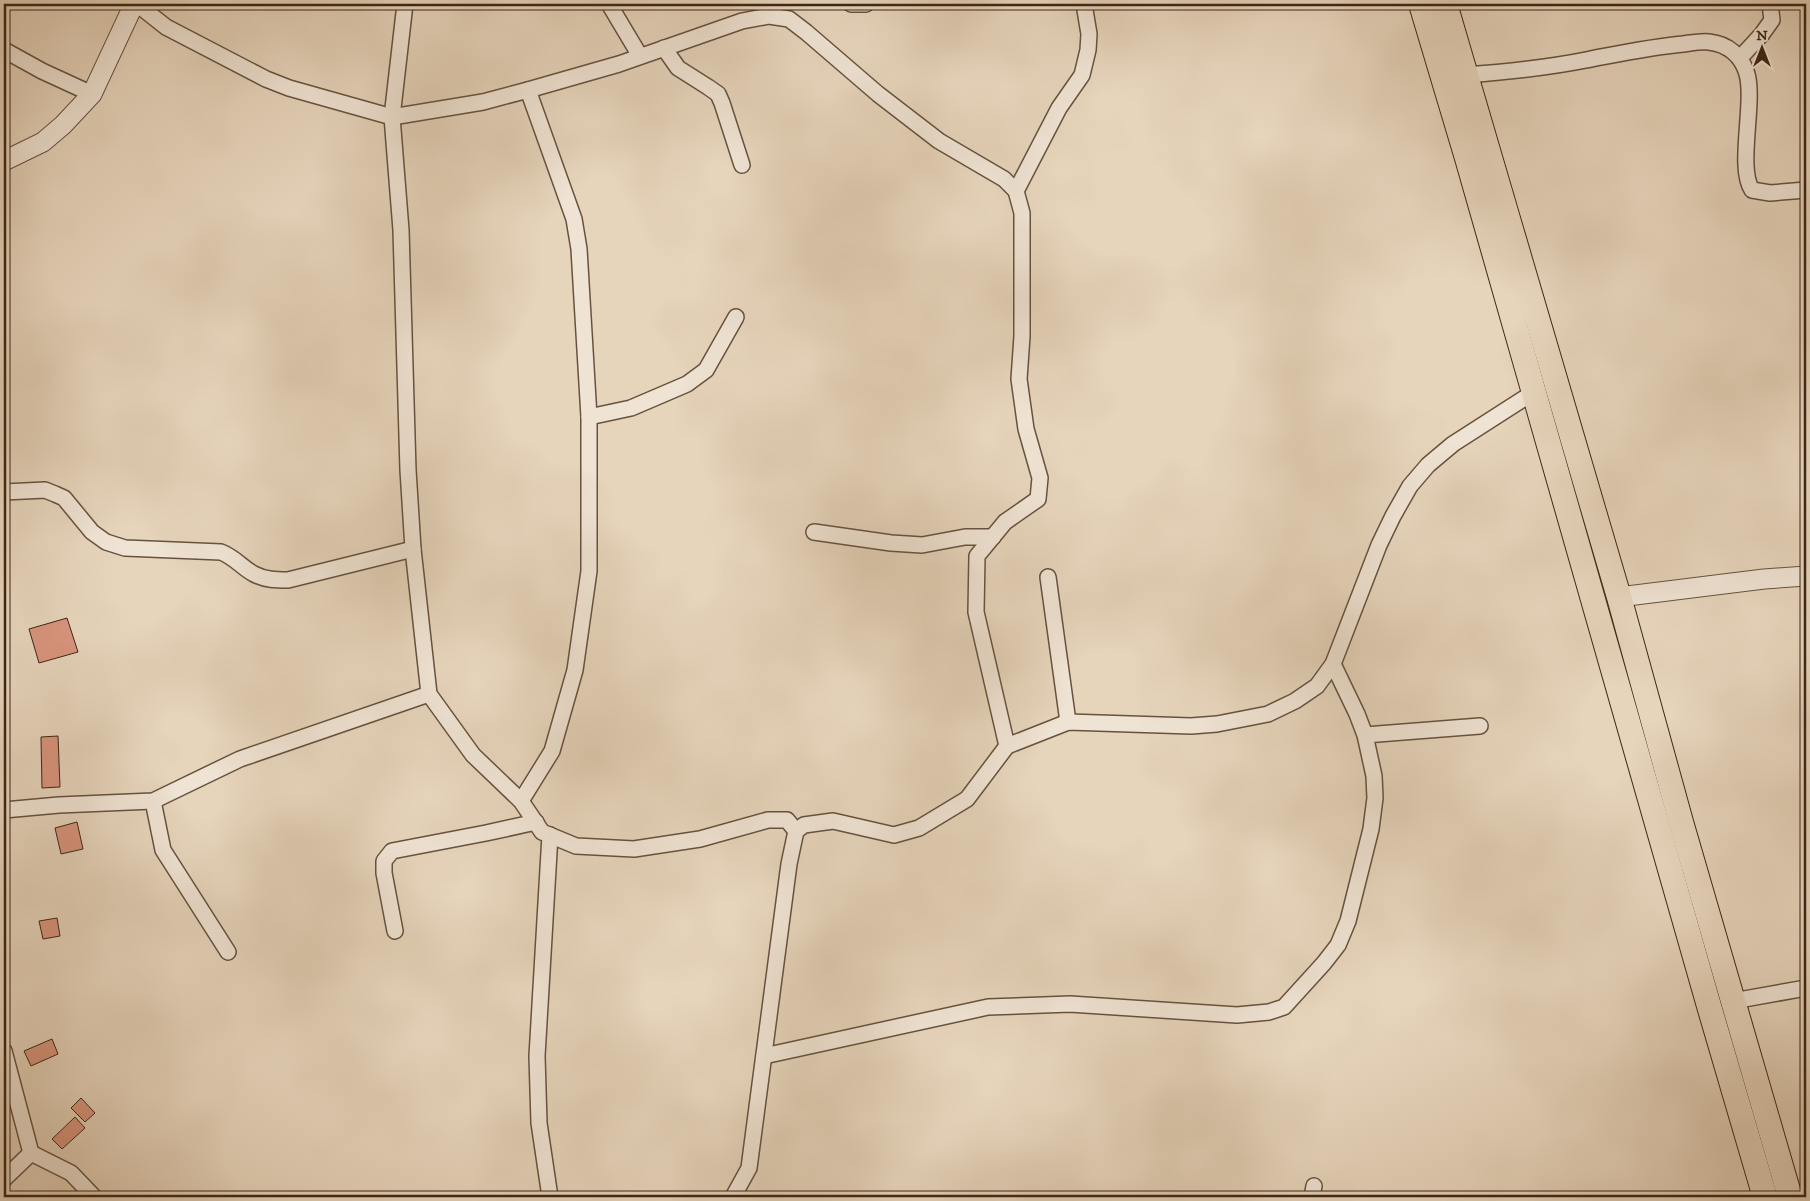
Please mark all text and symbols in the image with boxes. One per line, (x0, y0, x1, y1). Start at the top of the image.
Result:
north arrow (1738, 22, 1788, 72)
text: N (1756, 27, 1768, 45)

